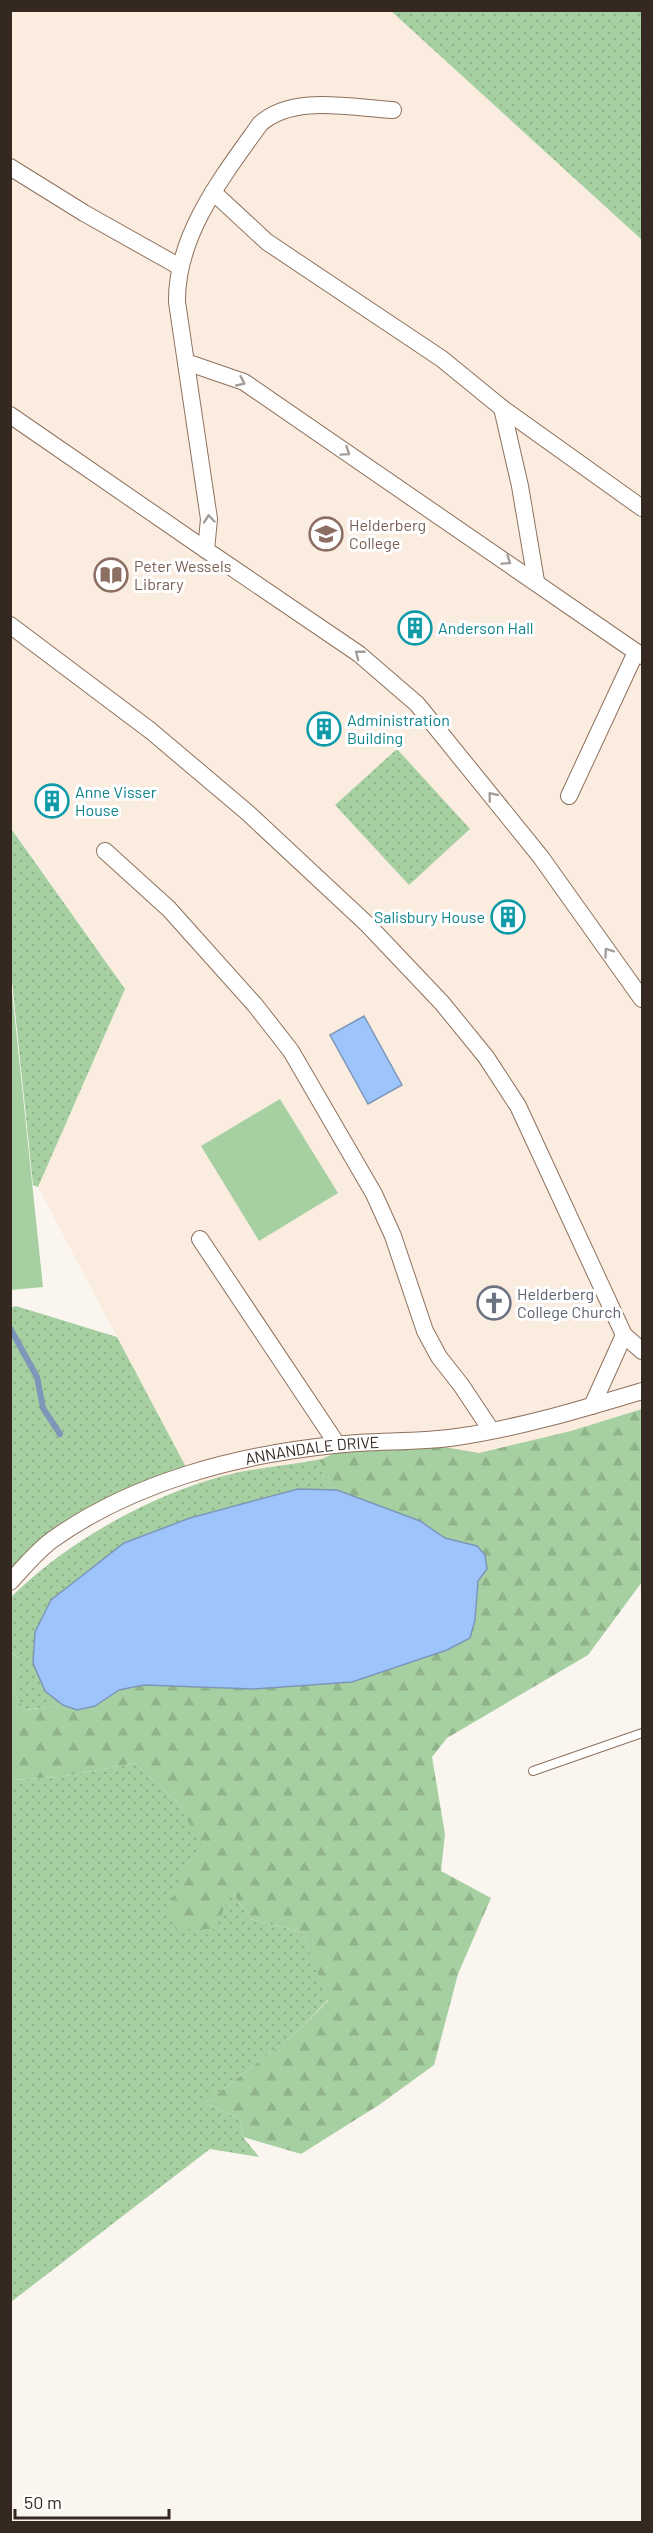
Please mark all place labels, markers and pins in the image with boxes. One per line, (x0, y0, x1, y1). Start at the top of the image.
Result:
place label: Helderberg College (349, 515, 426, 552)
school or university icon: Helderberg College (308, 516, 344, 552)
place label: Peter Wessels Library (134, 556, 231, 593)
library icon: Peter Wessels Library (93, 557, 129, 593)
building icon: Anderson Hall (397, 610, 433, 646)
place label: Anderson Hall (438, 618, 534, 637)
place label: Administration Building (347, 710, 450, 747)
building icon: Administration Building (306, 711, 342, 747)
place label: Anne Visser House (75, 782, 157, 819)
building icon: Anne Visser House (34, 783, 70, 819)
building icon: Salisbury House (490, 899, 526, 935)
place label: Salisbury House (374, 907, 485, 926)
place label: Helderberg College Church (517, 1284, 621, 1321)
church icon: Helderberg College Church (476, 1285, 512, 1321)

